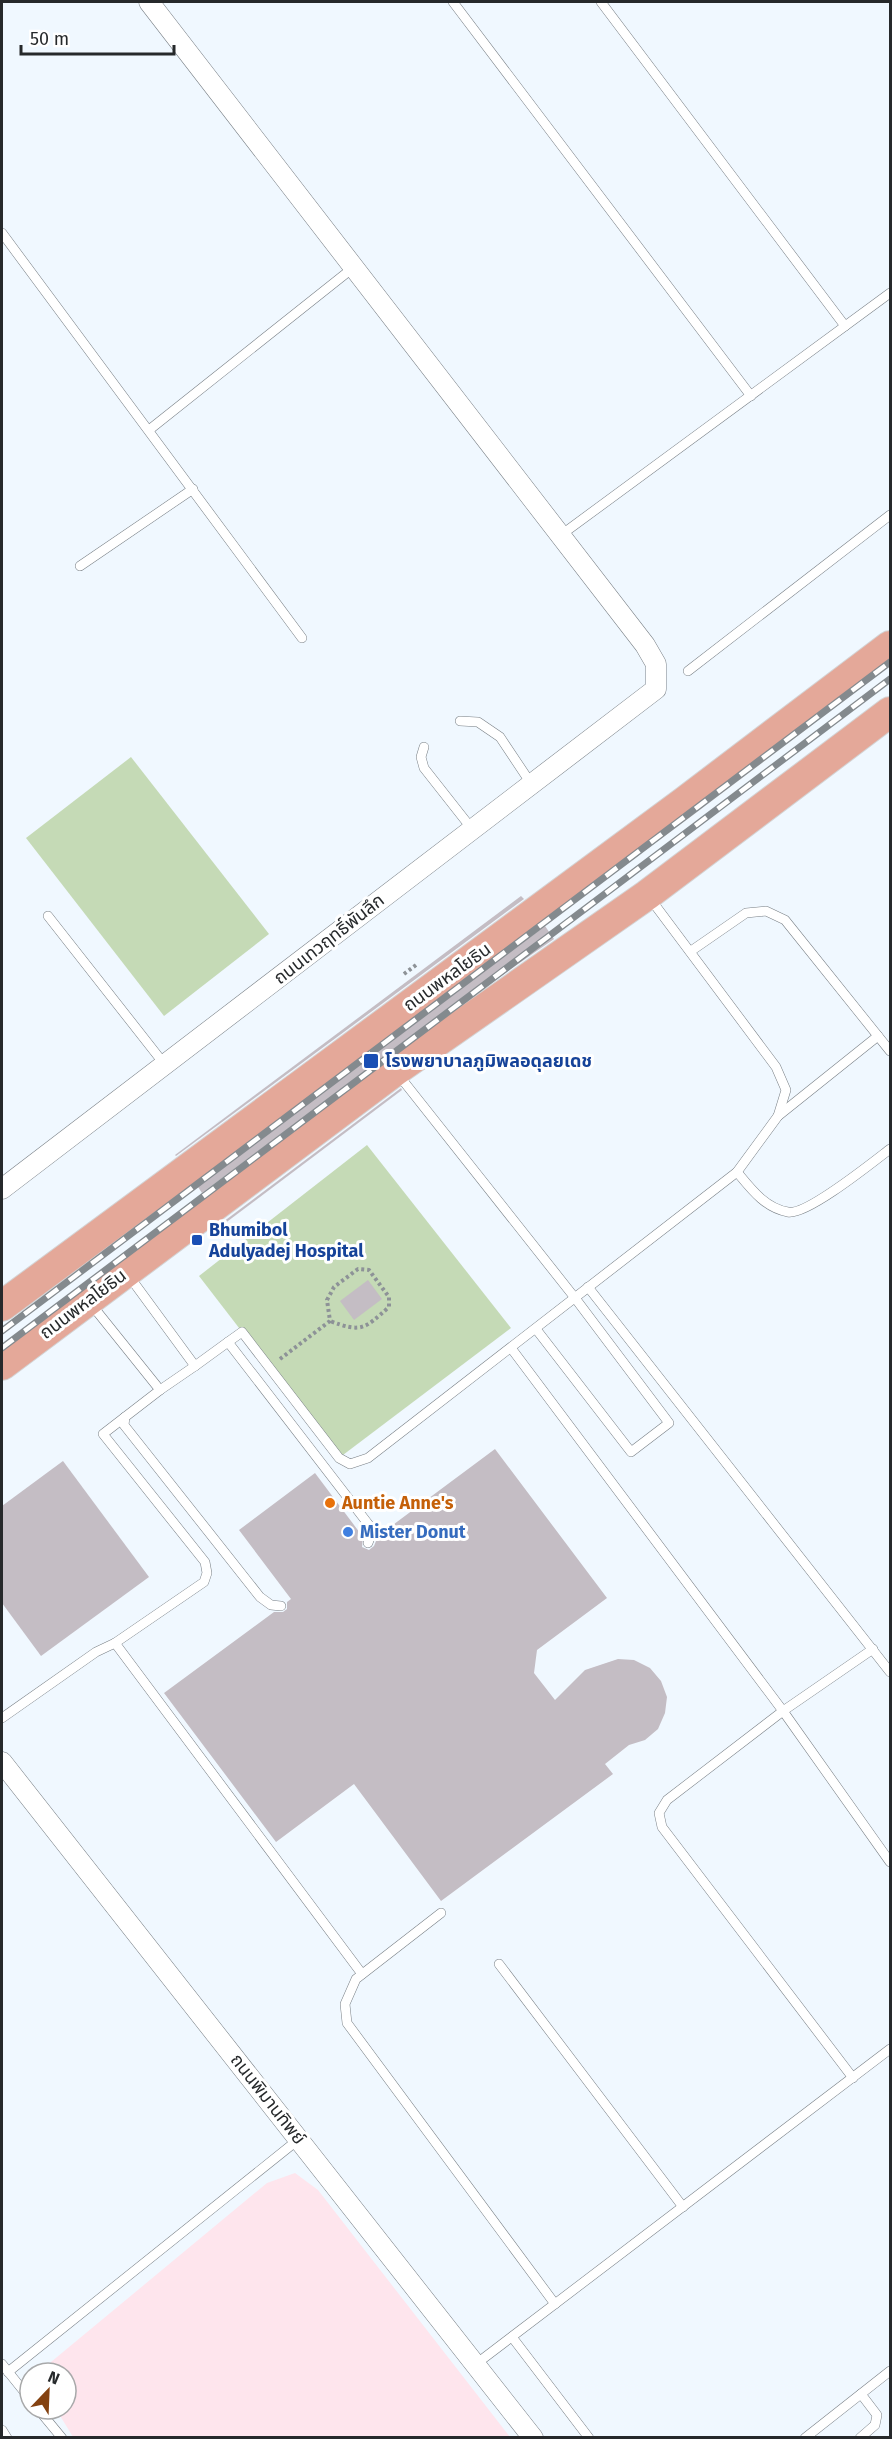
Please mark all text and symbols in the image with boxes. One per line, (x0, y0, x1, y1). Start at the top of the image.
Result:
scale bar (21, 18, 174, 56)
text: 50 m (30, 28, 69, 50)
street label: ถนนเทวฤทธิ์พันลึก (269, 889, 389, 989)
street label: ถนนพหลโยธิน (399, 938, 495, 1016)
place label: โรงพยาบาลภูมิพลอดุลยเดช (385, 1050, 592, 1072)
marker: โรงพยาบาลภูมิพลอดุลยเดช (362, 1052, 380, 1070)
place label: Bhumibol Adulyadej Hospital (208, 1219, 364, 1262)
marker: Bhumibol Adulyadej Hospital (190, 1233, 204, 1247)
street label: ถนนพหลโยธิน (35, 1264, 131, 1344)
place label: Auntie Anne's (341, 1492, 454, 1514)
marker: Auntie Anne's (323, 1496, 337, 1510)
place label: Mister Donut (360, 1521, 467, 1543)
marker: Mister Donut (341, 1525, 355, 1539)
street label: ถนนพิมานทิพย์ (226, 2049, 310, 2149)
north arrow (18, 2361, 78, 2421)
text: N (45, 2367, 62, 2388)

